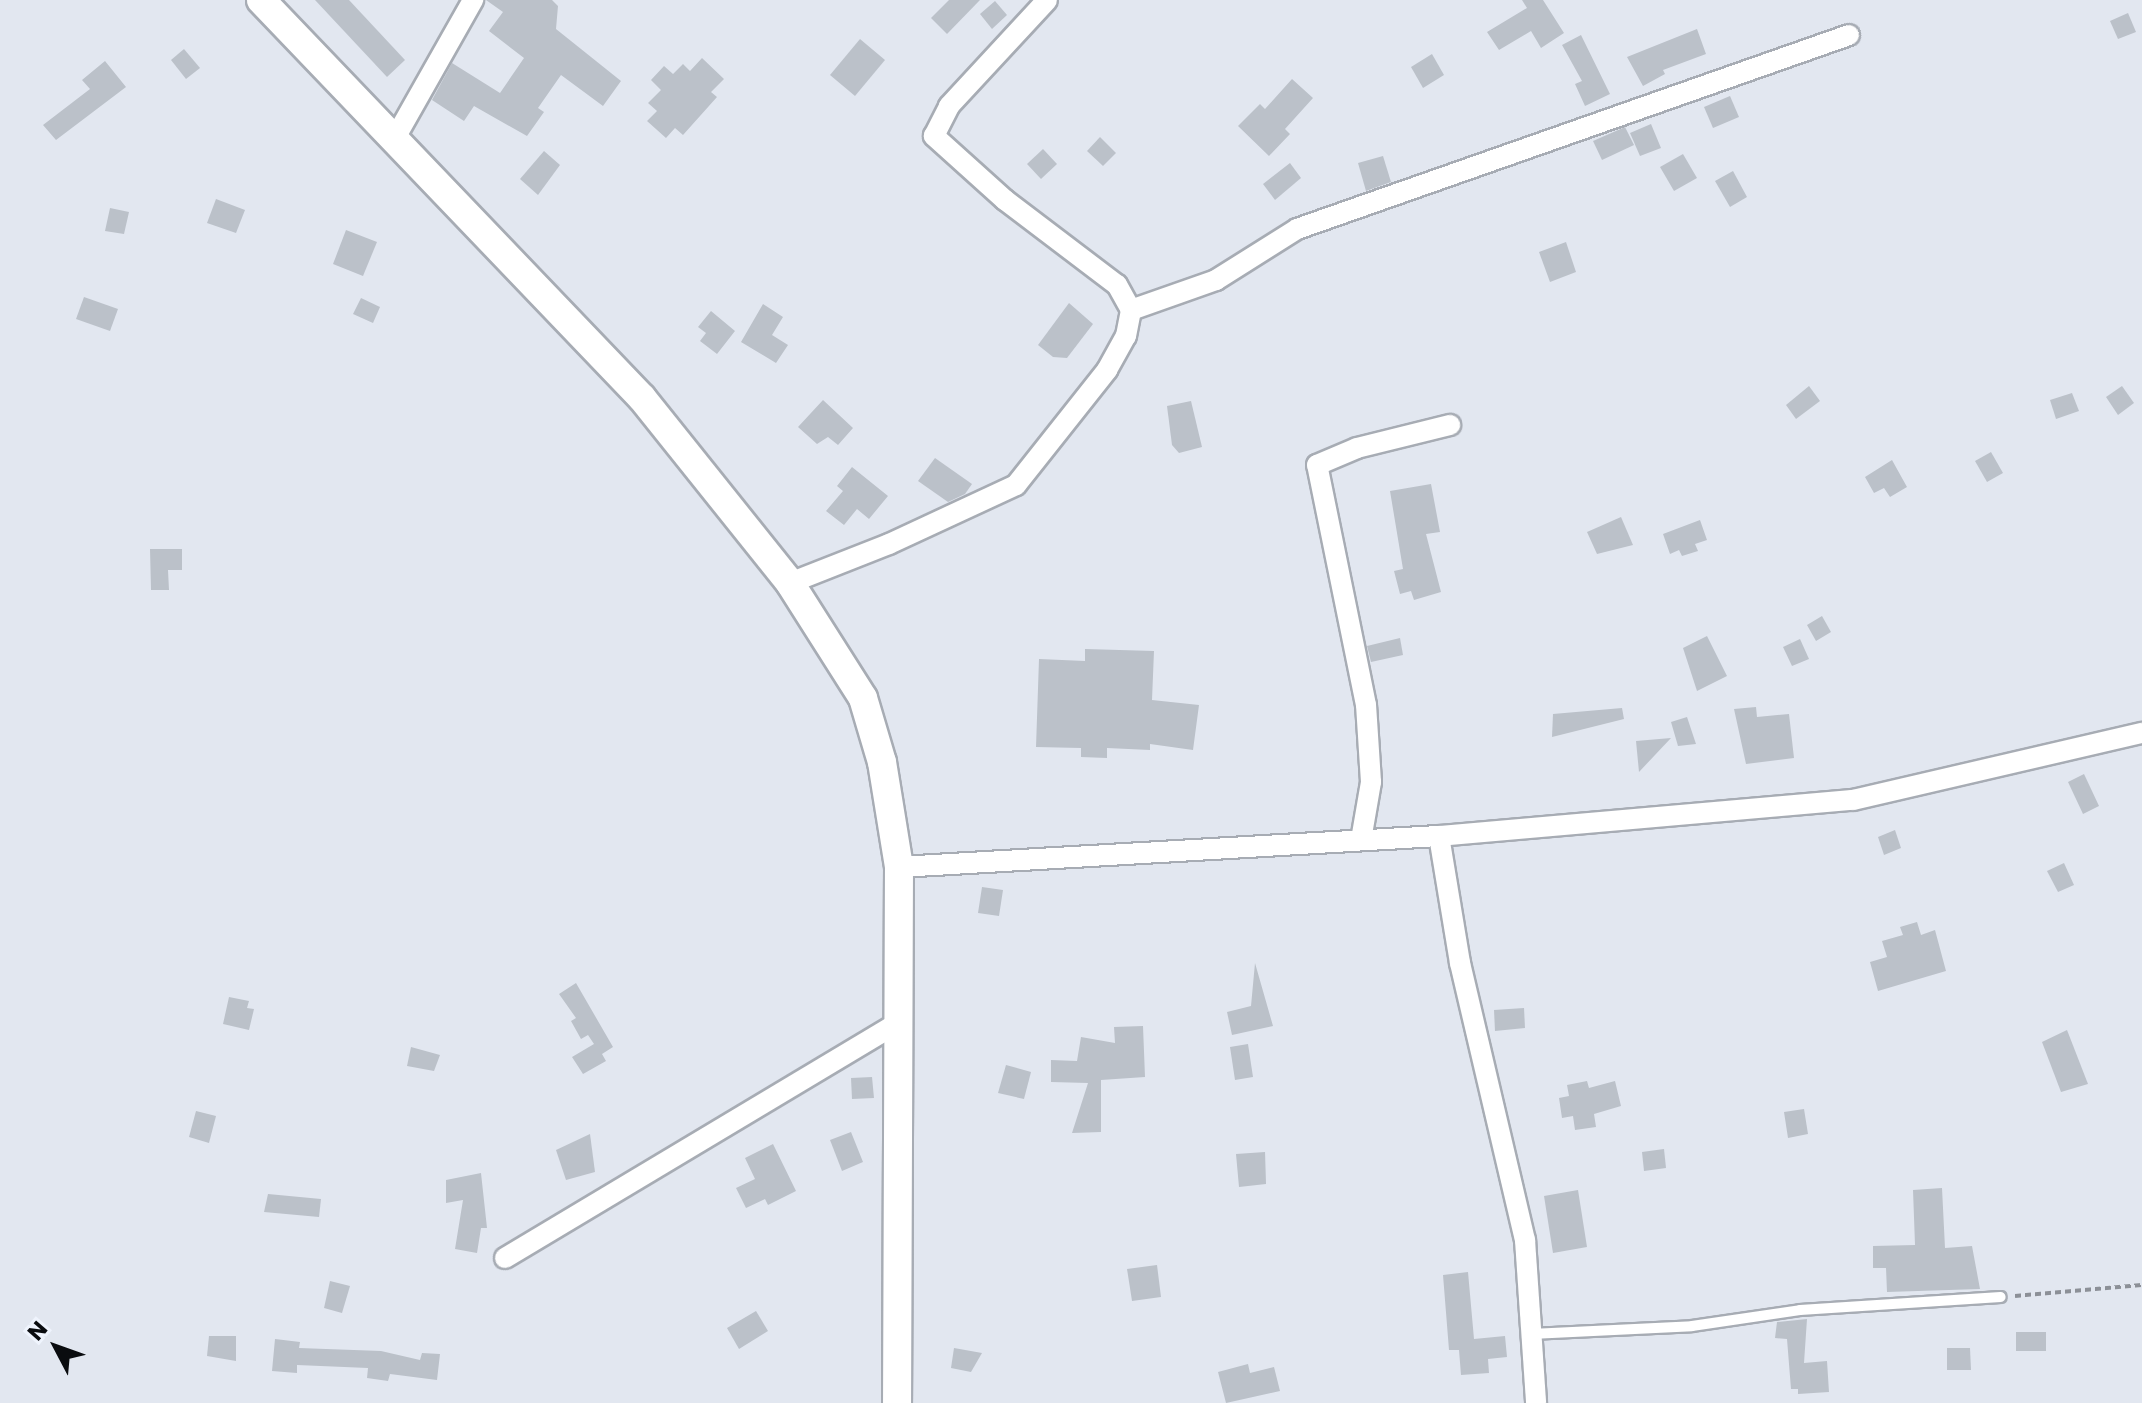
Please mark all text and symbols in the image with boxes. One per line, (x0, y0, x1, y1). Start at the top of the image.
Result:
north arrow (16, 1307, 96, 1387)
text: N (20, 1315, 55, 1347)

